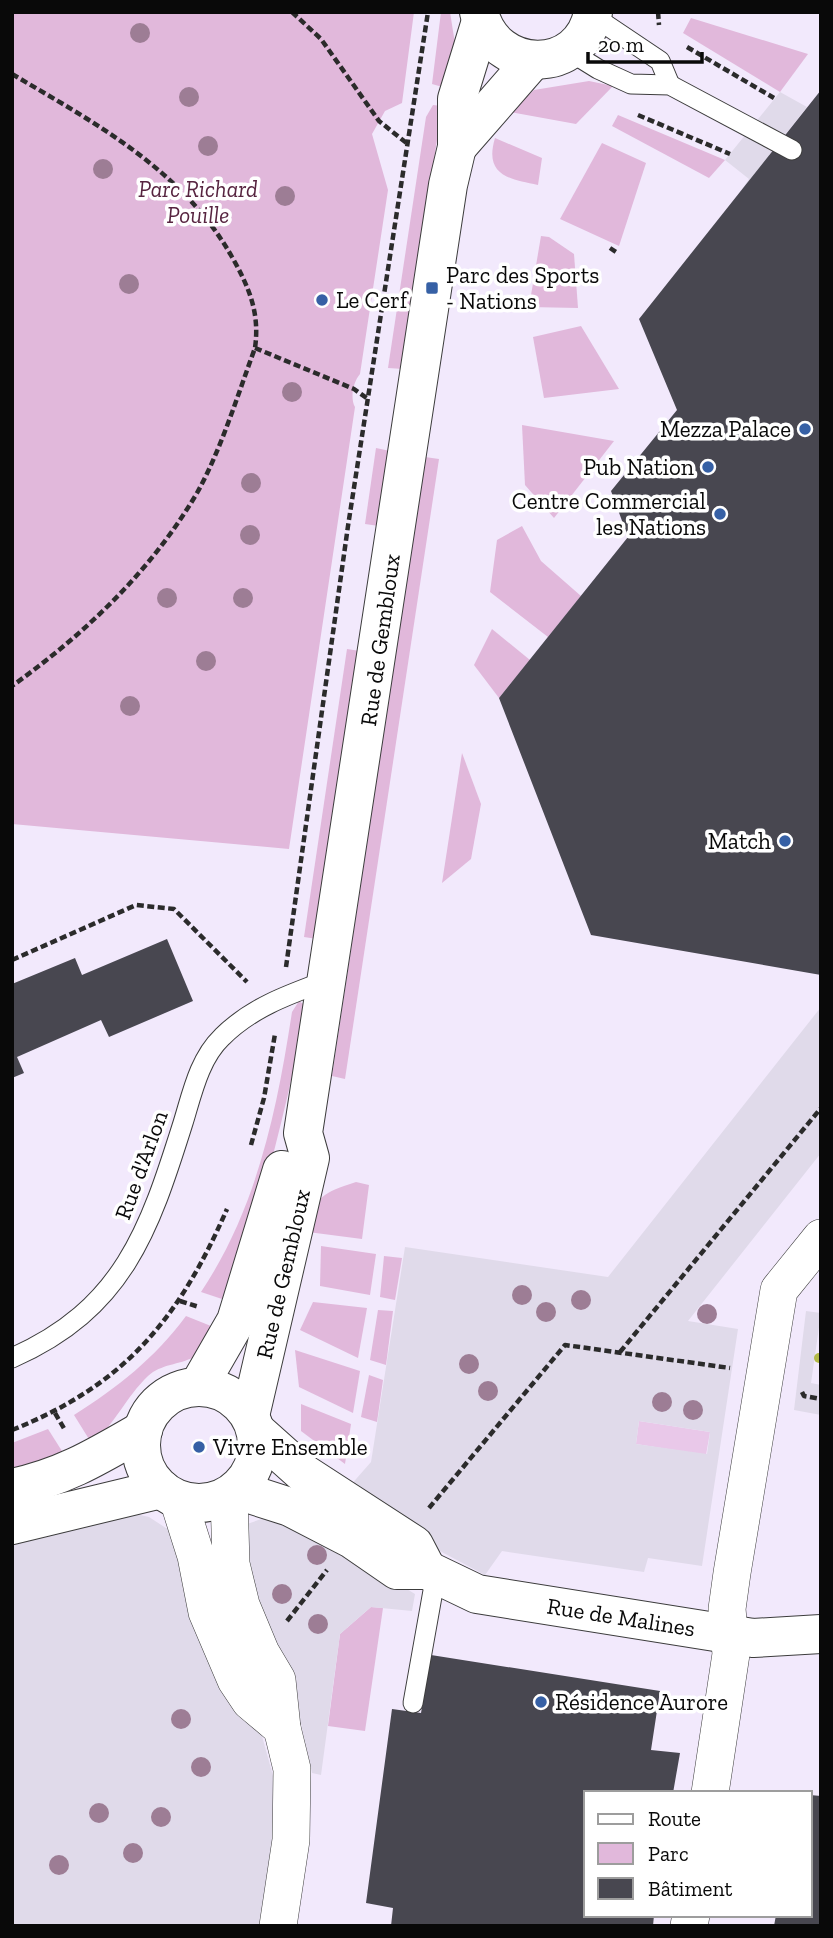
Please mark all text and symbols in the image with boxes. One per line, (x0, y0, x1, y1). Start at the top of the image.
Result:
scale bar (588, 21, 702, 65)
text: 20 m (598, 32, 644, 57)
park label: Parc Richard Pouille (138, 175, 258, 229)
place label: Parc des Sports - Nations (446, 261, 599, 315)
marker: Parc des Sports - Nations (424, 280, 440, 296)
place label: Le Cerf (336, 286, 409, 314)
marker: Le Cerf (314, 292, 330, 308)
place label: Mezza Palace (660, 415, 791, 443)
marker: Mezza Palace (797, 421, 813, 437)
place label: Pub Nation (583, 453, 694, 481)
marker: Pub Nation (700, 459, 716, 475)
place label: Centre Commercial les Nations (512, 487, 706, 541)
marker: Centre Commercial les Nations (712, 506, 728, 522)
street label: Rue de Gembloux (354, 552, 406, 728)
place label: Match (708, 827, 771, 855)
marker: Match (777, 833, 793, 849)
street label: Rue d'Arlon (108, 1107, 174, 1223)
street label: Rue de Gembloux (250, 1186, 316, 1362)
place label: Vivre Ensemble (212, 1433, 368, 1461)
marker: Vivre Ensemble (191, 1439, 207, 1455)
street label: Rue de Malines (545, 1591, 697, 1643)
place label: Résidence Aurore (555, 1688, 728, 1716)
marker: Résidence Aurore (533, 1694, 549, 1710)
legend (584, 1791, 812, 1917)
text: Route (648, 1806, 701, 1831)
text: Parc (648, 1841, 689, 1866)
text: Bâtiment (648, 1876, 733, 1901)

